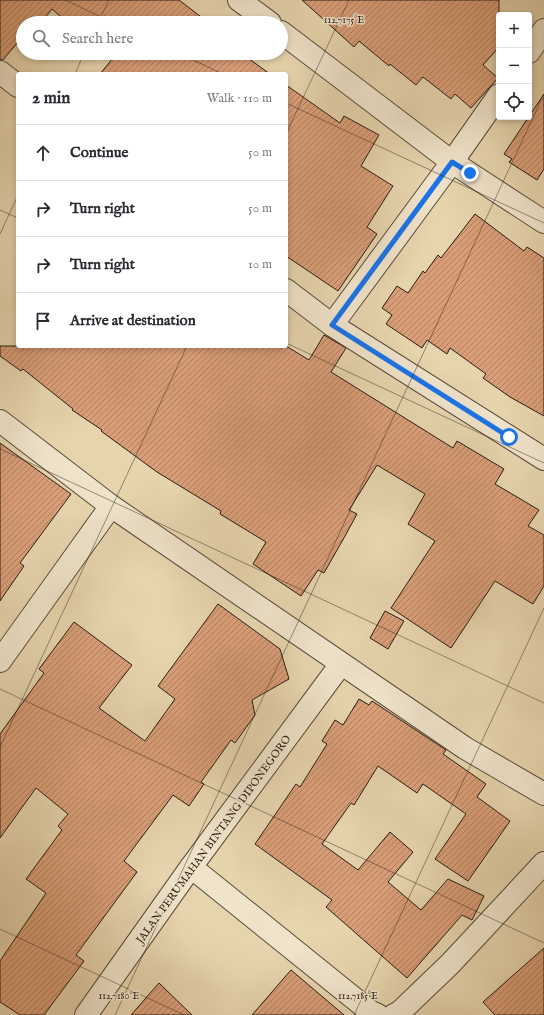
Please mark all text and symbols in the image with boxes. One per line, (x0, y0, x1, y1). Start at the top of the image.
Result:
map controls (496, 12, 532, 120)
button: + (496, 12, 532, 48)
text: 112.7175°E (324, 14, 364, 27)
search box (16, 16, 288, 60)
icon: search (30, 27, 52, 49)
text: Search here (62, 29, 133, 48)
button: − (496, 48, 532, 84)
button: locate (496, 84, 532, 120)
text: 2 min (32, 88, 70, 109)
text: Walk · 110 m (207, 90, 272, 107)
icon: ahead (32, 142, 54, 164)
text: Continue (70, 143, 128, 162)
text: 50 m (248, 144, 272, 161)
route end (461, 164, 479, 182)
icon: right (32, 198, 54, 220)
text: Turn right (70, 199, 135, 218)
text: 50 m (248, 200, 272, 217)
icon: right (32, 254, 54, 276)
text: Turn right (70, 255, 135, 274)
text: 10 m (248, 256, 272, 273)
icon: arrive (32, 310, 54, 332)
text: Arrive at destination (70, 311, 196, 330)
route start (500, 428, 518, 446)
street label: JALAN PERUMAHAN BINTANG DIPONEGORO (132, 732, 294, 948)
text: 112.7180°E (98, 990, 140, 1003)
text: 112.7185°E (338, 990, 378, 1003)

